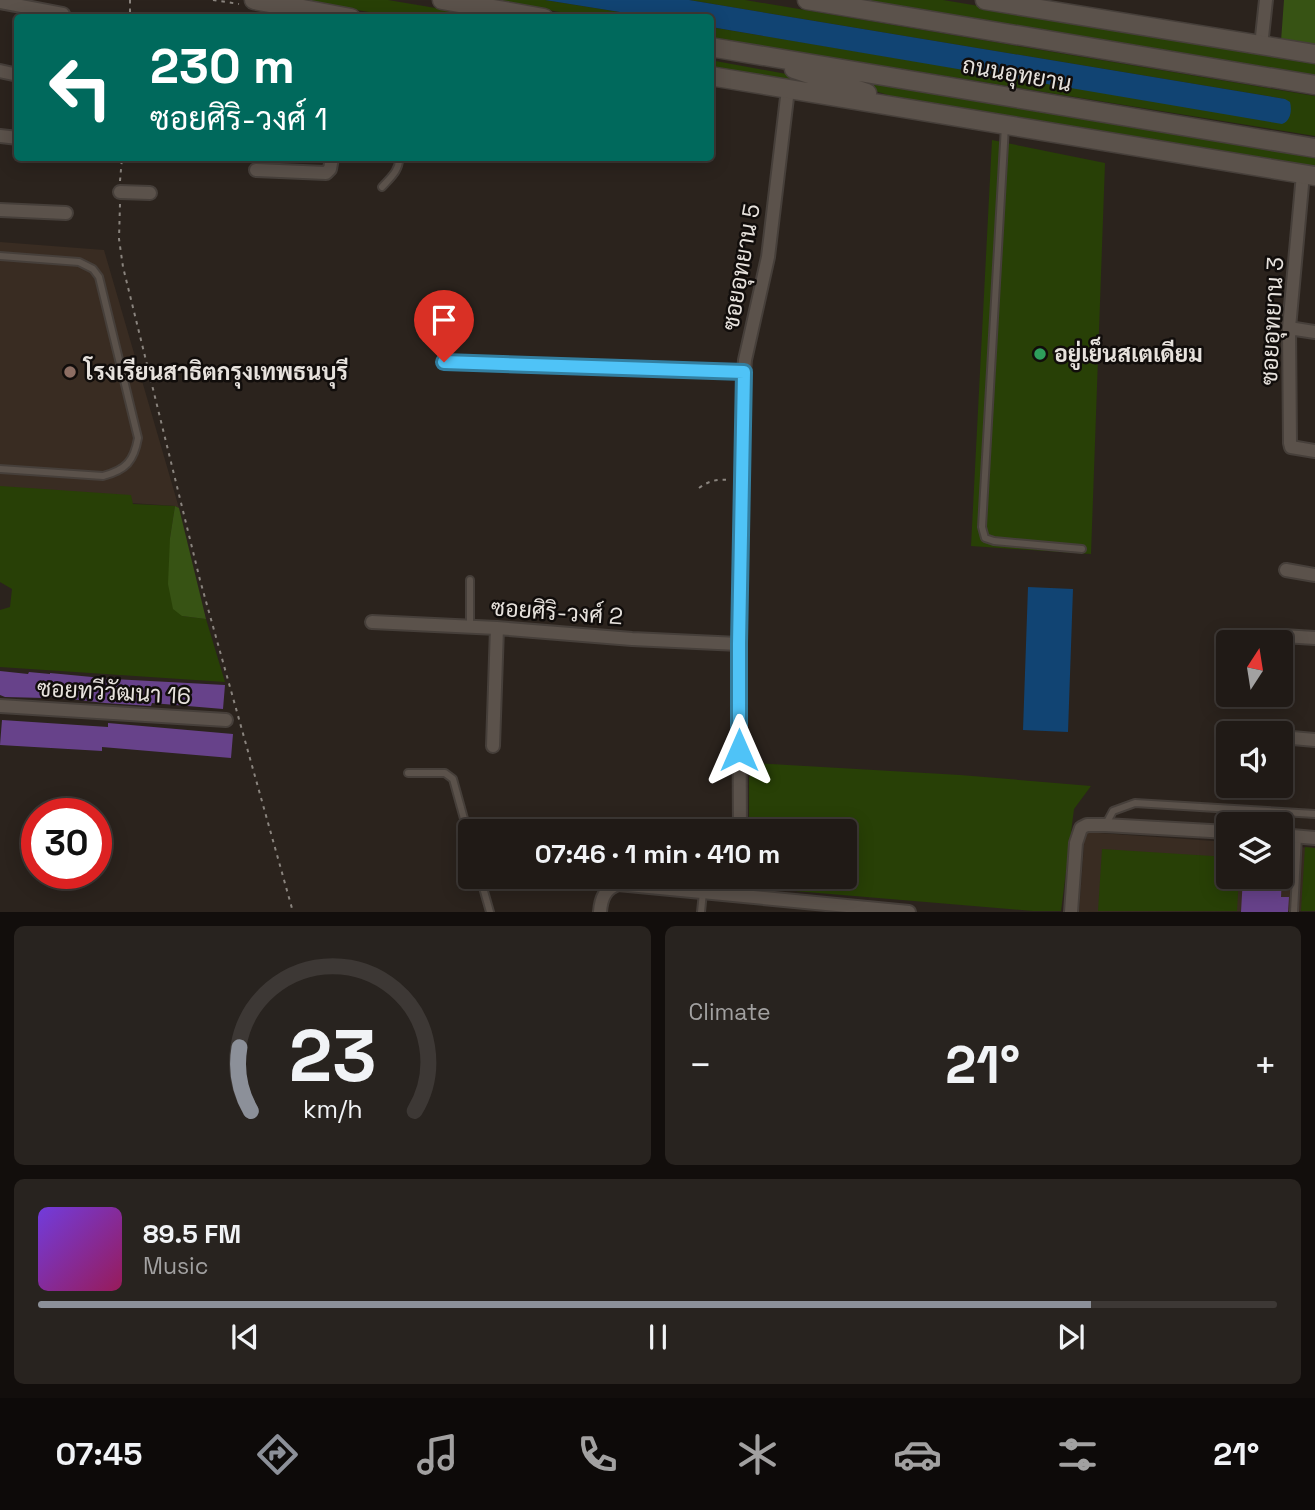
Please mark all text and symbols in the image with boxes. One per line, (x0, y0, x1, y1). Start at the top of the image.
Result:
text: 230 m (150, 35, 295, 97)
icon: left (35, 42, 126, 133)
street label: ถนนอุทยาน (960, 50, 1074, 99)
text: ซอยศิริ-วงศ์ 1 (150, 99, 328, 139)
street label: ซอยอุทยาน 5 (715, 201, 768, 333)
street label: ซอยอุทยาน 3 (1254, 256, 1291, 386)
pin (414, 290, 474, 362)
icon: arrive (425, 301, 463, 339)
place label: อยู่เย็นสเตเดียม (1054, 336, 1203, 370)
marker: อยู่เย็นสเตเดียม (1032, 346, 1048, 362)
place label: โรงเรียนสาธิตกรุงเทพธนบุรี (82, 356, 348, 389)
marker: โรงเรียนสาธิตกรุงเทพธนบุรี (62, 364, 78, 380)
street label: ซอยศิริ-วงศ์ 2 (490, 591, 624, 632)
north arrow (1216, 630, 1293, 707)
map controls (1216, 630, 1293, 889)
street label: ซอยทวีวัฒนา 16 (36, 673, 192, 711)
position arrow (702, 713, 776, 787)
button: sound (1216, 721, 1293, 798)
speed limit sign: 30 (21, 798, 112, 889)
button: layers (1216, 812, 1293, 889)
text: 07:46 · 1 min · 410 m (535, 837, 780, 871)
text: Climate (689, 997, 771, 1027)
text: 23 (288, 1010, 376, 1103)
text: 21° (945, 1032, 1020, 1098)
text: − (689, 1041, 712, 1089)
text: + (1253, 1041, 1277, 1089)
text: km/h (302, 1093, 362, 1125)
text: 89.5 FM (143, 1217, 241, 1251)
text: Music (143, 1251, 208, 1281)
icon: previous (226, 1318, 264, 1356)
icon: pause (639, 1318, 677, 1356)
icon: next (1052, 1318, 1090, 1356)
icon: directions (253, 1430, 302, 1479)
icon: music (413, 1430, 462, 1479)
icon: phone (573, 1430, 622, 1479)
icon: climate (733, 1430, 782, 1479)
icon: car (893, 1430, 942, 1479)
icon: filters (1053, 1430, 1102, 1479)
text: 07:45 (55, 1434, 142, 1474)
text: 21° (1213, 1434, 1259, 1474)

